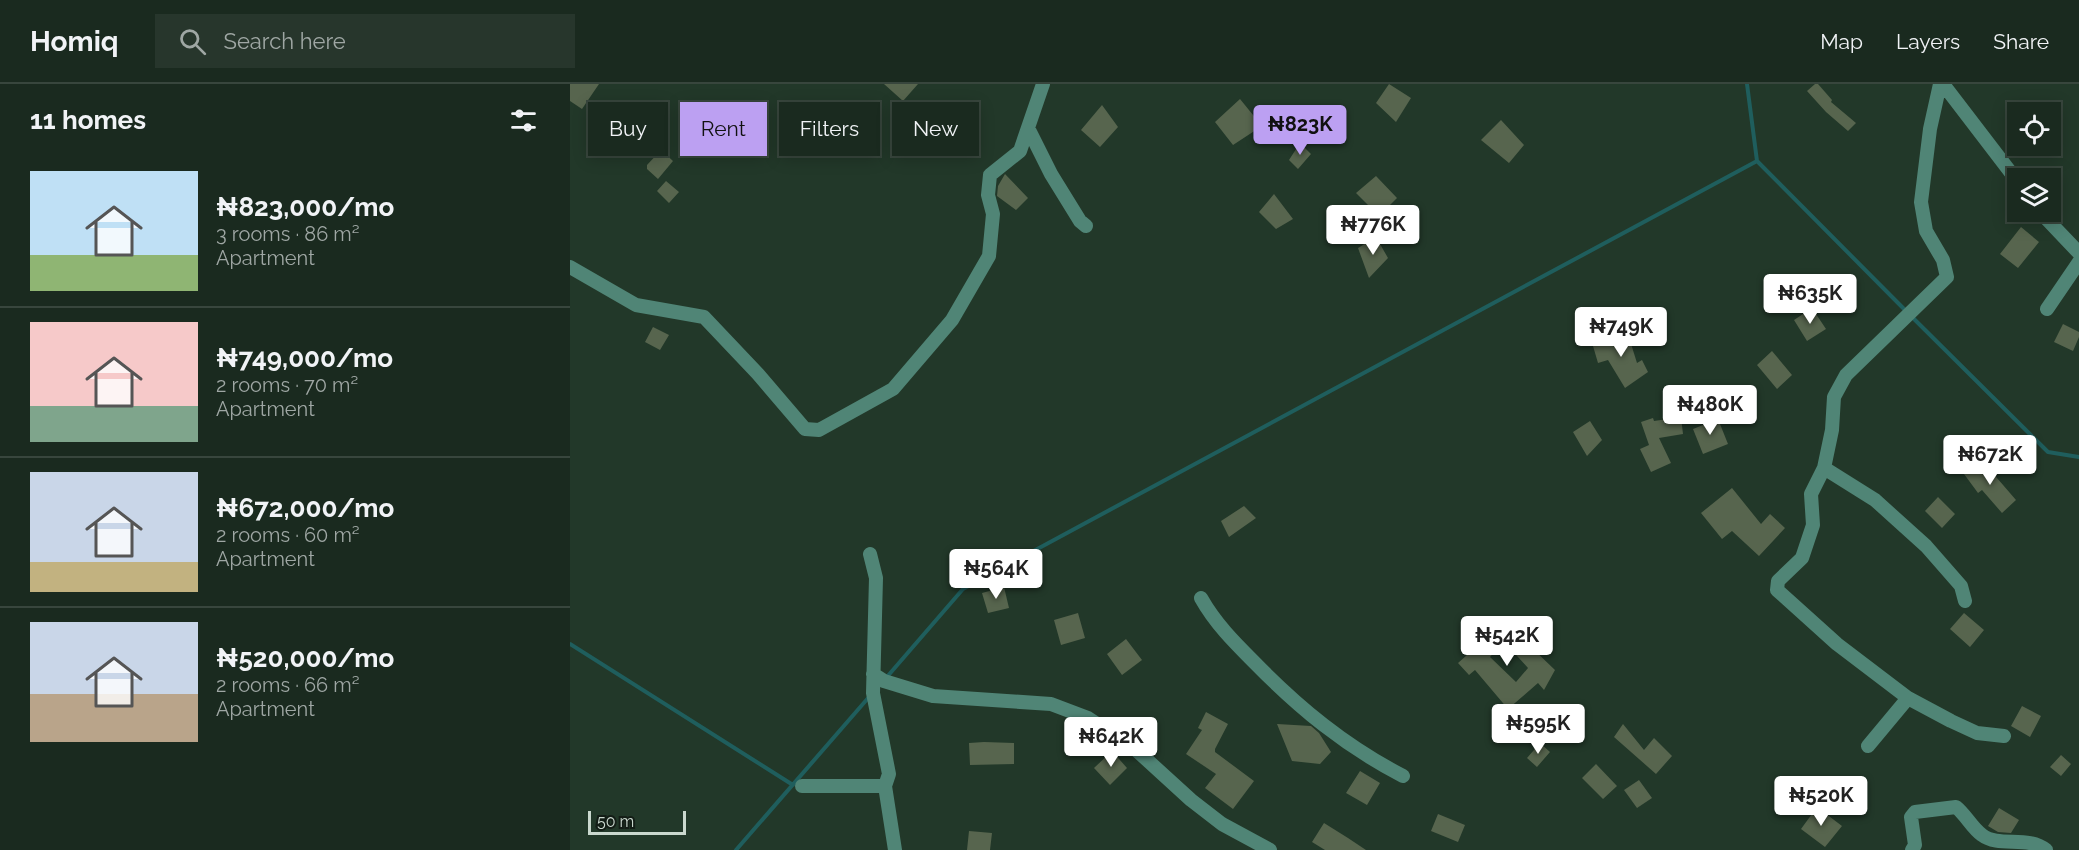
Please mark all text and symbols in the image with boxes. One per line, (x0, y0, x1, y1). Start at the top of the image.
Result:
search box (155, 14, 575, 68)
text: Homiq (30, 25, 119, 58)
icon: search (176, 25, 209, 58)
text: Search here (224, 28, 346, 54)
text: Map (1820, 29, 1863, 54)
text: Layers (1896, 29, 1960, 54)
text: Share (1993, 29, 2049, 54)
chip: Buy (588, 102, 668, 156)
chip: Rent (680, 102, 767, 156)
chip: Filters (779, 102, 880, 156)
chip: New (892, 102, 979, 156)
map controls (2007, 102, 2061, 222)
button: locate (2007, 102, 2061, 156)
icon: filters (507, 104, 540, 137)
text: 11 homes (30, 105, 146, 135)
pin: ₦823K (1258, 105, 1342, 156)
text: ₦823K (1267, 112, 1333, 136)
button: layers (2007, 168, 2061, 222)
text: ₦823,000/mo (216, 192, 394, 222)
icon: home (78, 195, 150, 267)
pin: ₦776K (1331, 205, 1415, 256)
text: ₦776K (1340, 212, 1406, 236)
text: 3 rooms · 86 m² (216, 222, 359, 246)
text: Apartment (216, 246, 315, 270)
pin: ₦635K (1768, 274, 1852, 325)
text: ₦635K (1778, 281, 1842, 305)
pin: ₦749K (1579, 307, 1663, 358)
text: ₦749K (1589, 314, 1653, 338)
text: ₦749,000/mo (216, 343, 393, 373)
icon: home (78, 346, 150, 418)
text: 2 rooms · 70 m² (216, 373, 358, 397)
pin: ₦480K (1668, 385, 1752, 436)
text: ₦480K (1677, 392, 1743, 416)
text: Apartment (216, 397, 315, 421)
pin: ₦672K (1948, 435, 2032, 486)
text: ₦672K (1957, 442, 2023, 466)
text: ₦672,000/mo (216, 493, 394, 523)
icon: home (78, 496, 150, 568)
text: 2 rooms · 60 m² (216, 523, 360, 547)
text: Apartment (216, 547, 315, 571)
pin: ₦564K (954, 549, 1038, 600)
text: ₦564K (963, 556, 1029, 580)
pin: ₦542K (1465, 616, 1549, 667)
text: ₦542K (1475, 623, 1539, 647)
text: ₦520,000/mo (216, 643, 394, 673)
icon: home (78, 646, 150, 718)
text: 2 rooms · 66 m² (216, 673, 359, 697)
text: Apartment (216, 697, 315, 721)
pin: ₦595K (1496, 704, 1580, 755)
text: ₦595K (1506, 711, 1570, 735)
pin: ₦642K (1069, 717, 1153, 768)
text: ₦642K (1078, 724, 1144, 748)
pin: ₦520K (1779, 776, 1863, 827)
text: ₦520K (1788, 783, 1854, 807)
scale bar (588, 808, 686, 836)
text: 50 m (597, 812, 634, 831)

